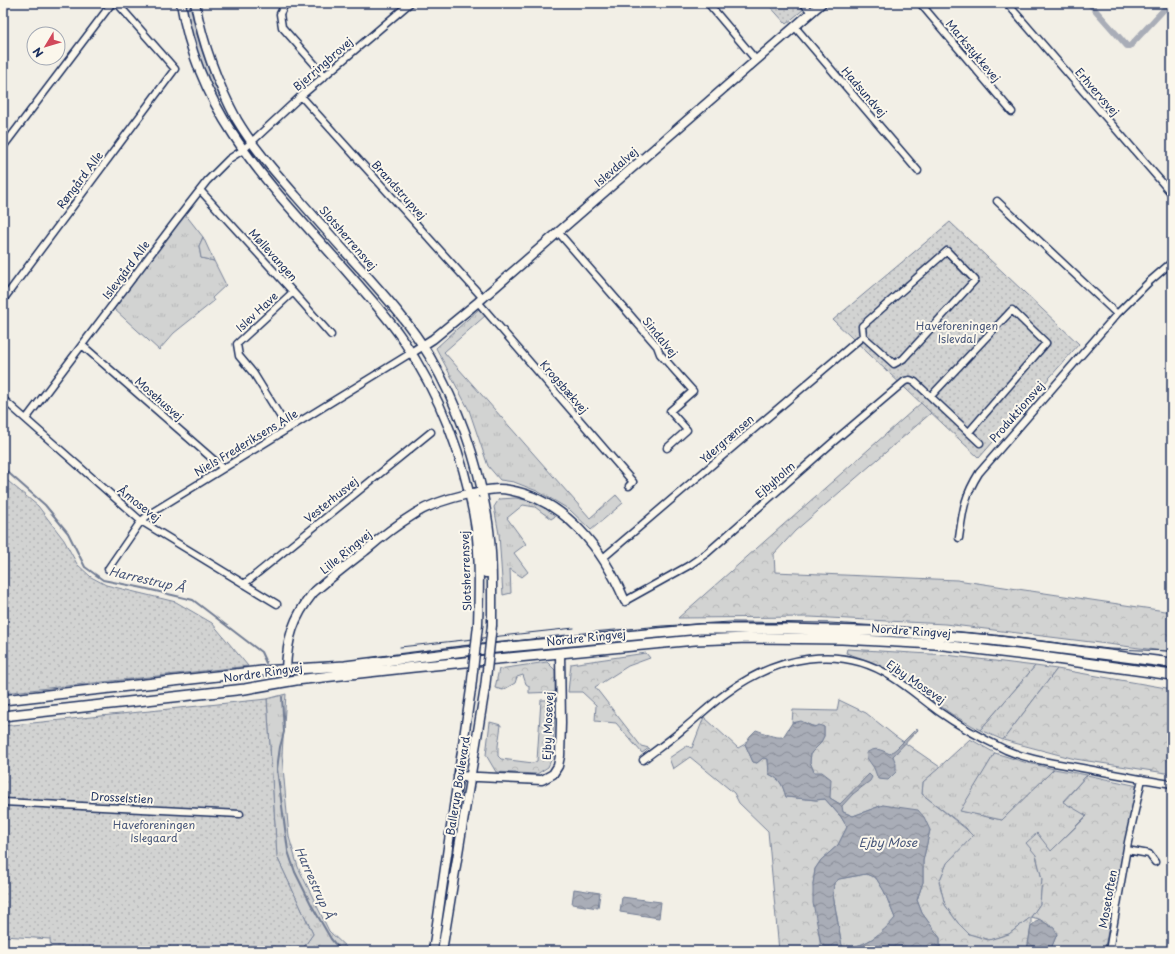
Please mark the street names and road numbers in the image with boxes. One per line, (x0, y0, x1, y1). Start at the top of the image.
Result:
street label: Markstykkevej (942, 16, 1005, 86)
street label: Bjerringbrovej (289, 33, 356, 94)
street label: Hadsundvej (838, 63, 891, 121)
street label: Erhvervsvej (1071, 64, 1123, 120)
street label: Islevdalvej (590, 143, 641, 190)
street label: Røngård Alle (52, 147, 107, 212)
street label: Brandstrupvej (368, 156, 431, 223)
street label: Slotsherrensvej (316, 202, 381, 274)
street label: Møllevangen (245, 225, 302, 285)
street label: Islevgård Alle (98, 236, 154, 303)
street label: Islev Have (232, 287, 282, 336)
street label: Sindalvej (639, 313, 682, 361)
street label: Krogsbækvej (536, 356, 592, 417)
street label: Mosehusvej (131, 373, 187, 424)
street label: Produktionsvej (985, 377, 1048, 446)
street label: Niels Frederiksens Alle (191, 405, 301, 480)
street label: Ydergrænsen (696, 410, 757, 467)
street label: Ejbyholm (751, 457, 798, 502)
street label: Vesterhusvej (300, 472, 361, 527)
street label: Åmosevej (114, 481, 164, 526)
street label: Lille Ringvej (316, 525, 375, 578)
street label: Slotsherrensvej (456, 530, 475, 612)
street label: Nordre Ringvej (871, 619, 952, 642)
street label: Nordre Ringvej (545, 625, 627, 650)
street label: Ejby Mosevej (883, 655, 949, 708)
street label: Nordre Ringvej (222, 659, 304, 686)
street label: Ejby Mosevej (538, 692, 557, 760)
street label: Ballerup Boulevard (441, 735, 474, 837)
street label: Drosselstien (90, 787, 154, 808)
street label: Mosetoften (1094, 868, 1121, 929)

